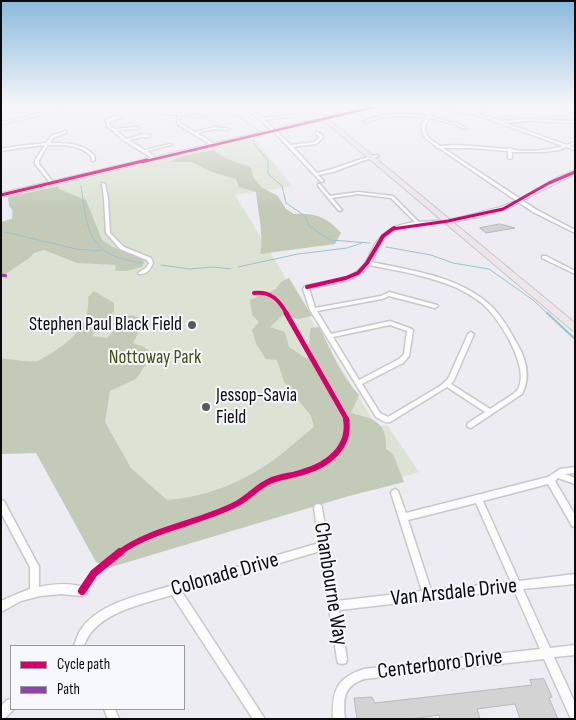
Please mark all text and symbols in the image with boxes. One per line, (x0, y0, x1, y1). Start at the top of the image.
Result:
place label: Stephen Paul Black Field (29, 314, 182, 336)
marker: Stephen Paul Black Field (186, 319, 198, 331)
park label: Nottoway Park (109, 347, 201, 369)
place label: Jessop-Savia Field (216, 385, 297, 429)
marker: Jessop-Savia Field (200, 401, 212, 413)
street label: Chanbourne Way (307, 521, 353, 647)
street label: Colonade Drive (168, 547, 282, 603)
street label: Van Arsdale Drive (390, 573, 518, 613)
street label: Centerboro Drive (376, 644, 504, 686)
legend (10, 645, 185, 710)
text: Cycle path (57, 655, 110, 674)
text: Path (57, 680, 80, 699)

